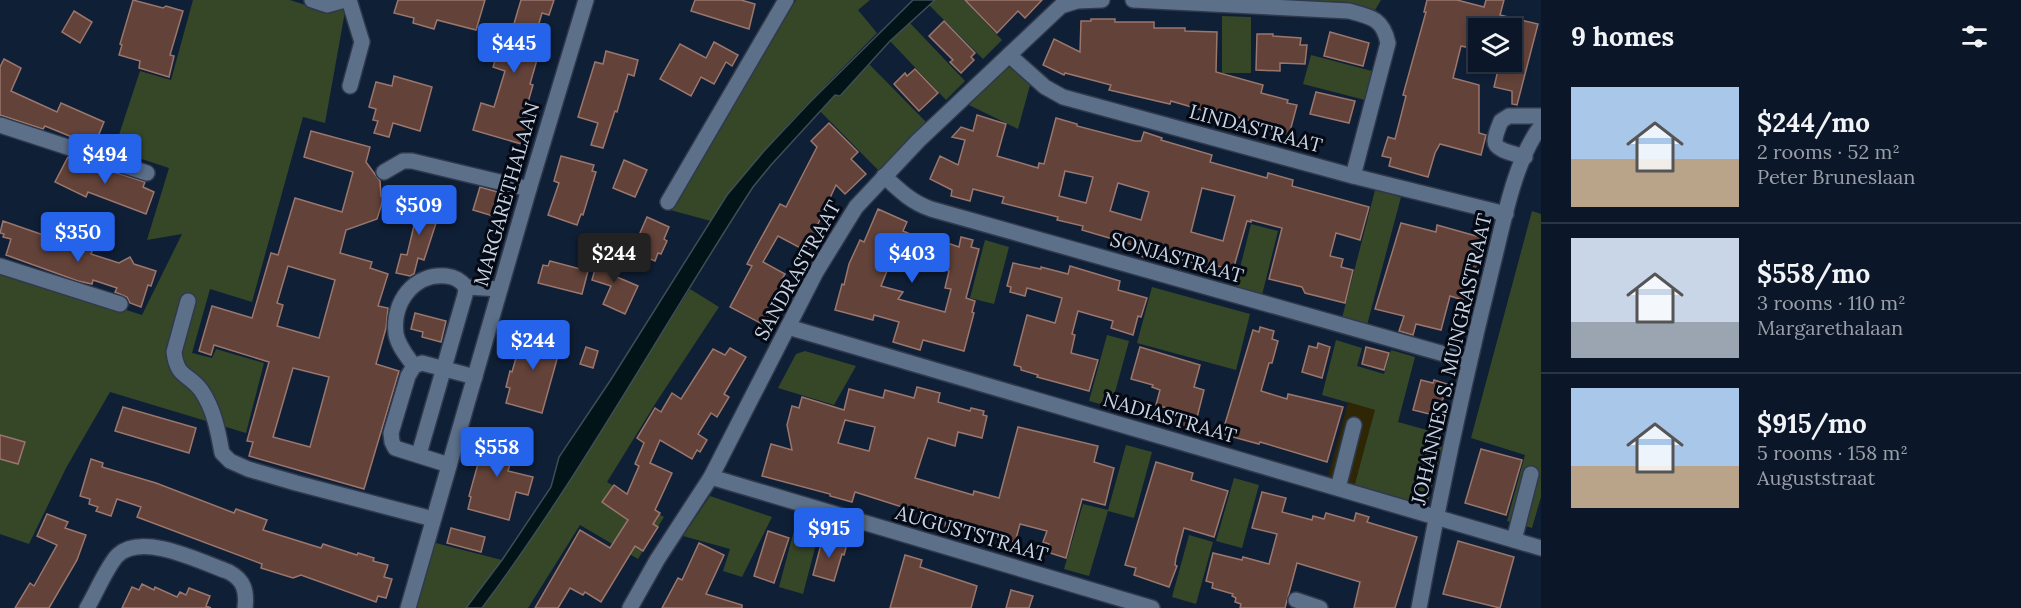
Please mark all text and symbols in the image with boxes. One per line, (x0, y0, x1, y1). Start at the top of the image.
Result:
map controls (1468, 18, 1522, 72)
button: layers (1468, 18, 1522, 72)
text: 9 homes (1571, 20, 1674, 53)
icon: filters (1958, 20, 1991, 53)
pin: $445 (478, 23, 550, 74)
text: $445 (492, 30, 536, 55)
street label: LINDASTRAAT (1187, 98, 1325, 158)
street label: MARGARETHALAAN (468, 99, 544, 289)
text: $244/mo (1757, 106, 1870, 139)
icon: home (1619, 111, 1691, 183)
pin: $494 (69, 134, 141, 185)
text: 2 rooms · 52 m² (1757, 139, 1900, 164)
text: $494 (82, 141, 128, 166)
text: Peter Bruneslaan (1757, 164, 1915, 189)
pin: $509 (383, 185, 455, 236)
text: $509 (396, 192, 442, 217)
street label: SANDRASTRAAT (748, 196, 846, 344)
street label: JOHANNES S. MUNGRASTRAAT (1405, 211, 1497, 508)
pin: $350 (42, 212, 114, 263)
text: $350 (55, 219, 101, 244)
street label: SONJASTRAAT (1107, 226, 1247, 288)
pin: $244 (578, 233, 650, 284)
pin: $403 (876, 233, 948, 284)
text: $244 (592, 240, 636, 265)
text: $403 (889, 240, 935, 265)
text: $558/mo (1757, 257, 1870, 290)
icon: home (1619, 262, 1691, 334)
text: 3 rooms · 110 m² (1757, 290, 1906, 315)
text: Margarethalaan (1757, 315, 1903, 340)
pin: $244 (497, 320, 569, 371)
text: $244 (511, 327, 555, 352)
street label: NADIASTRAAT (1100, 386, 1240, 448)
text: $915/mo (1757, 407, 1867, 440)
icon: home (1619, 412, 1691, 484)
pin: $558 (461, 427, 533, 478)
text: $558 (475, 434, 519, 459)
text: 5 rooms · 158 m² (1757, 440, 1908, 465)
text: Auguststraat (1757, 465, 1875, 490)
street label: AUGUSTSTRAAT (892, 499, 1051, 567)
pin: $915 (793, 508, 865, 559)
text: $915 (808, 515, 850, 540)

